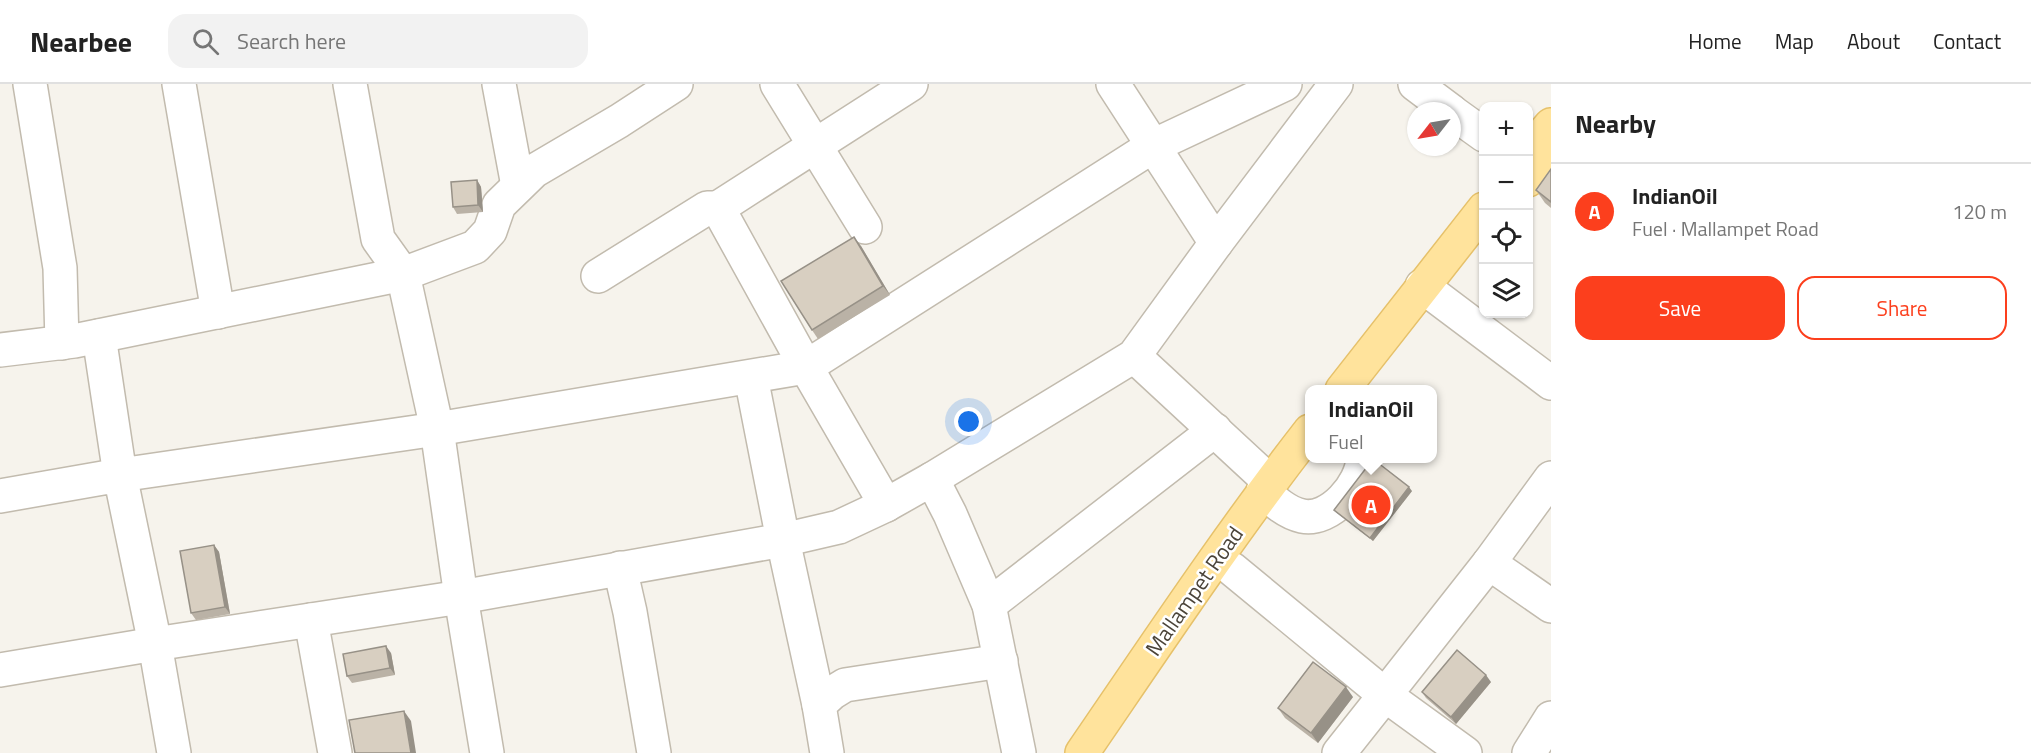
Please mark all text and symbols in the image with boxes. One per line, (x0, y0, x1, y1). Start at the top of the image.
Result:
search box (168, 14, 588, 68)
text: Nearbee (30, 20, 132, 63)
text: Search here (237, 24, 346, 58)
icon: search (189, 25, 222, 58)
text: Home (1688, 25, 1742, 57)
text: Map (1775, 25, 1814, 57)
text: About (1847, 25, 1900, 57)
text: Contact (1933, 25, 2001, 57)
north arrow (1407, 102, 1461, 156)
map controls (1479, 102, 1533, 318)
button: + (1479, 102, 1533, 156)
text: Nearby (1575, 104, 1656, 143)
button: − (1479, 156, 1533, 210)
text: IndianOil (1632, 179, 1718, 213)
text: A (1588, 196, 1601, 227)
text: 120 m (1952, 196, 2007, 227)
button: locate (1479, 210, 1533, 264)
text: Fuel · Mallampet Road (1632, 213, 1819, 244)
button: layers (1479, 264, 1533, 318)
button: Save (1575, 276, 1785, 340)
button: Share (1797, 276, 2007, 340)
popup (1305, 385, 1437, 463)
text: IndianOil (1328, 392, 1414, 426)
your location (954, 407, 983, 436)
text: Fuel (1328, 426, 1364, 457)
pin: A (1352, 482, 1390, 528)
street label: Mallampet Road (1137, 519, 1251, 663)

